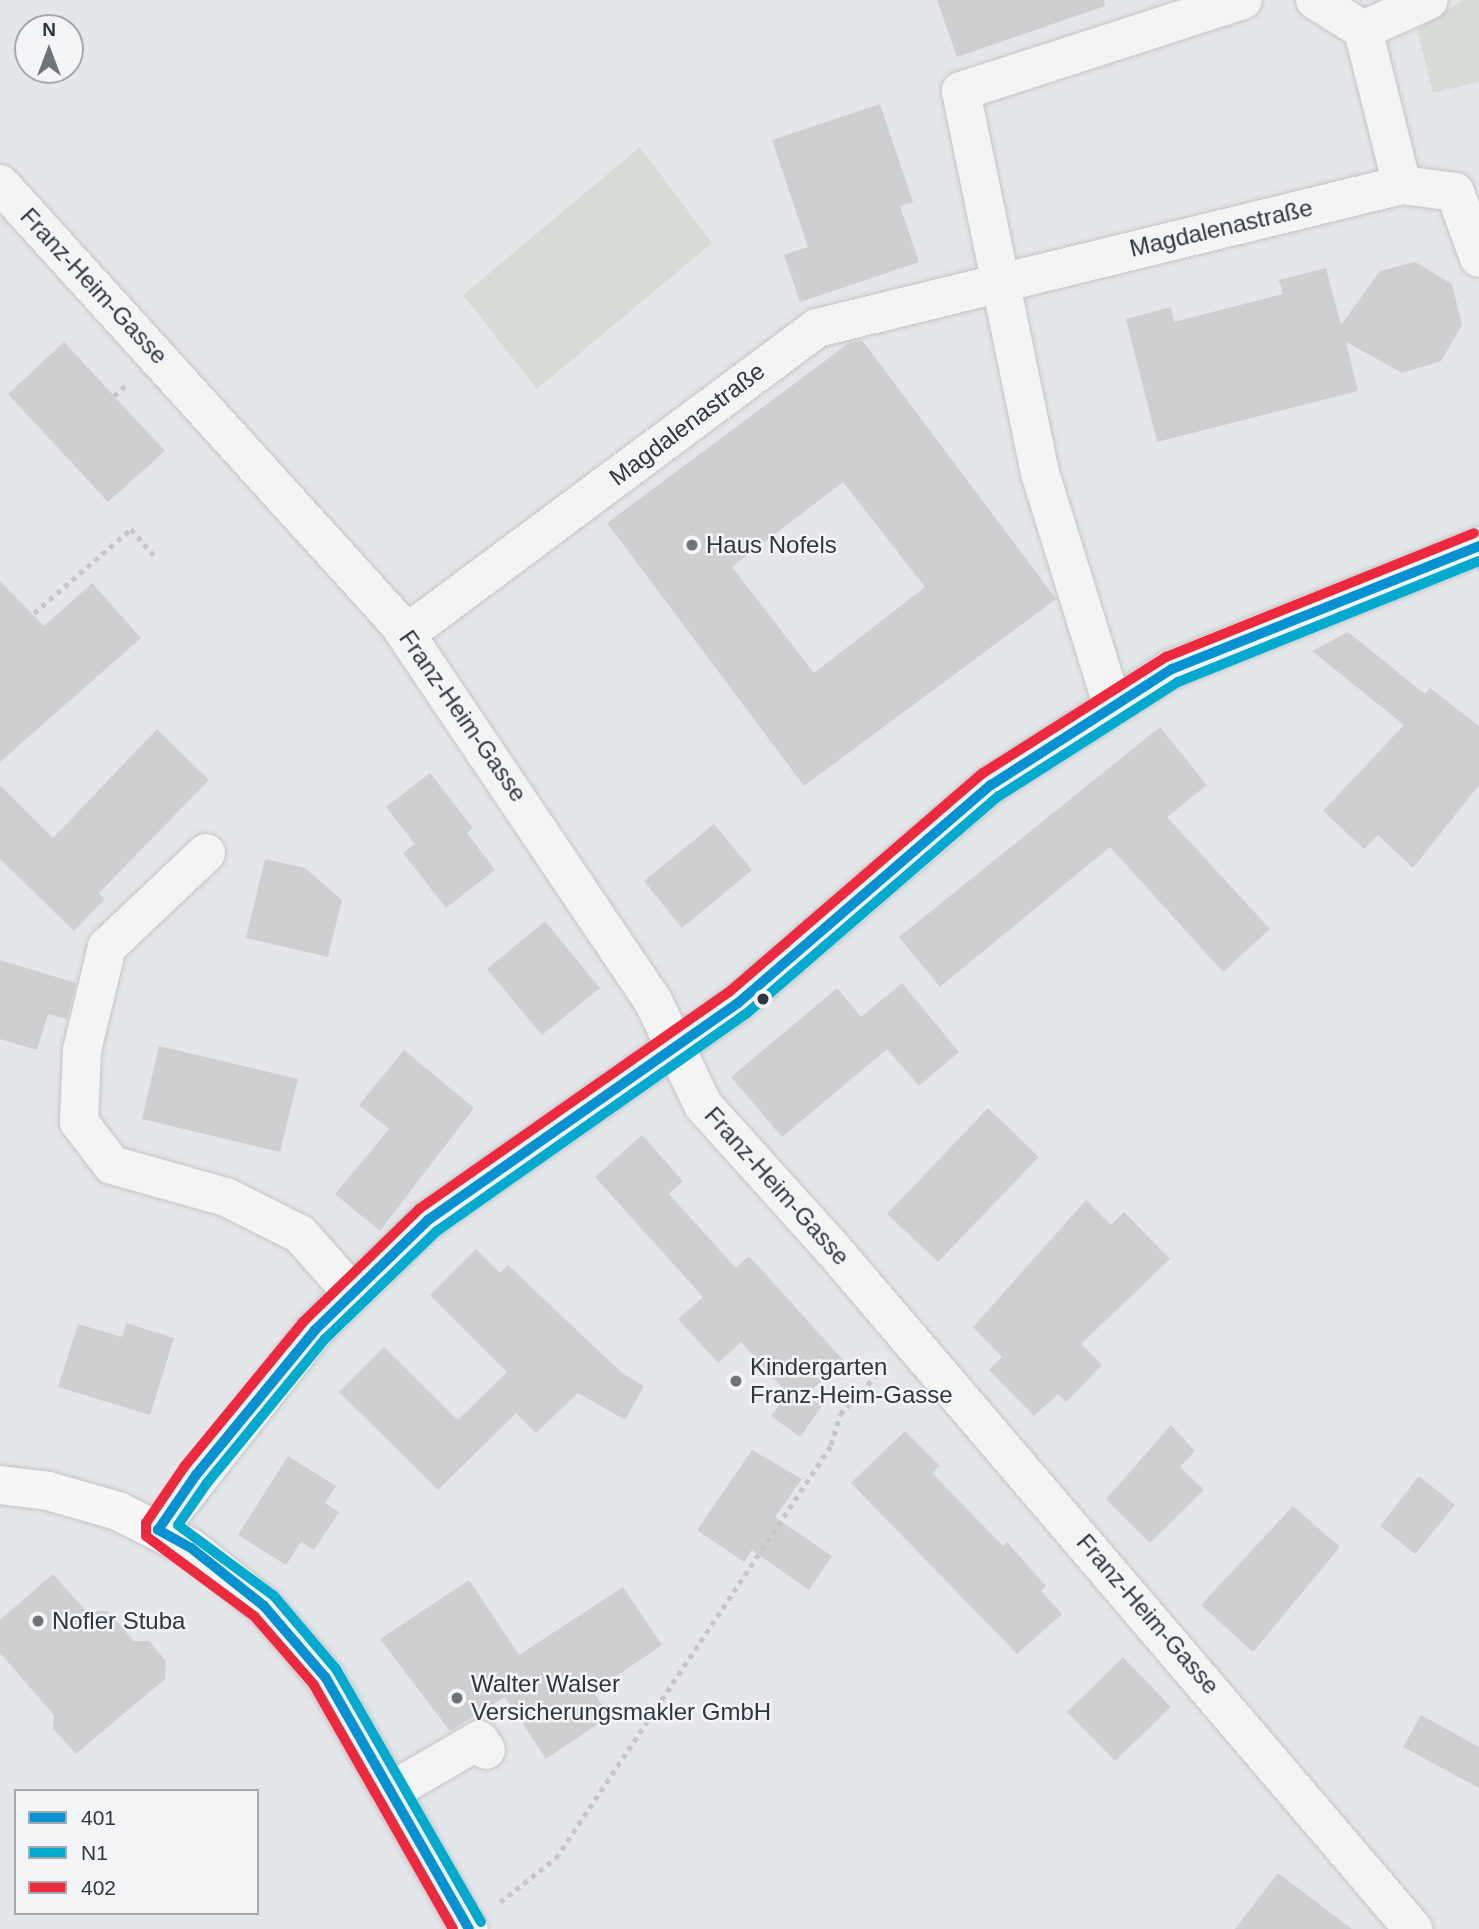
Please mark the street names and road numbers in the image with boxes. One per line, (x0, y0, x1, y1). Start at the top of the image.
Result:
street label: Magdalenastraße (1127, 193, 1315, 263)
street label: Franz-Heim-Gasse (14, 202, 174, 370)
street label: Magdalenastraße (604, 356, 770, 492)
street label: Franz-Heim-Gasse (393, 625, 533, 807)
street label: Franz-Heim-Gasse (698, 1101, 856, 1271)
street label: Franz-Heim-Gasse (1071, 1528, 1225, 1700)

